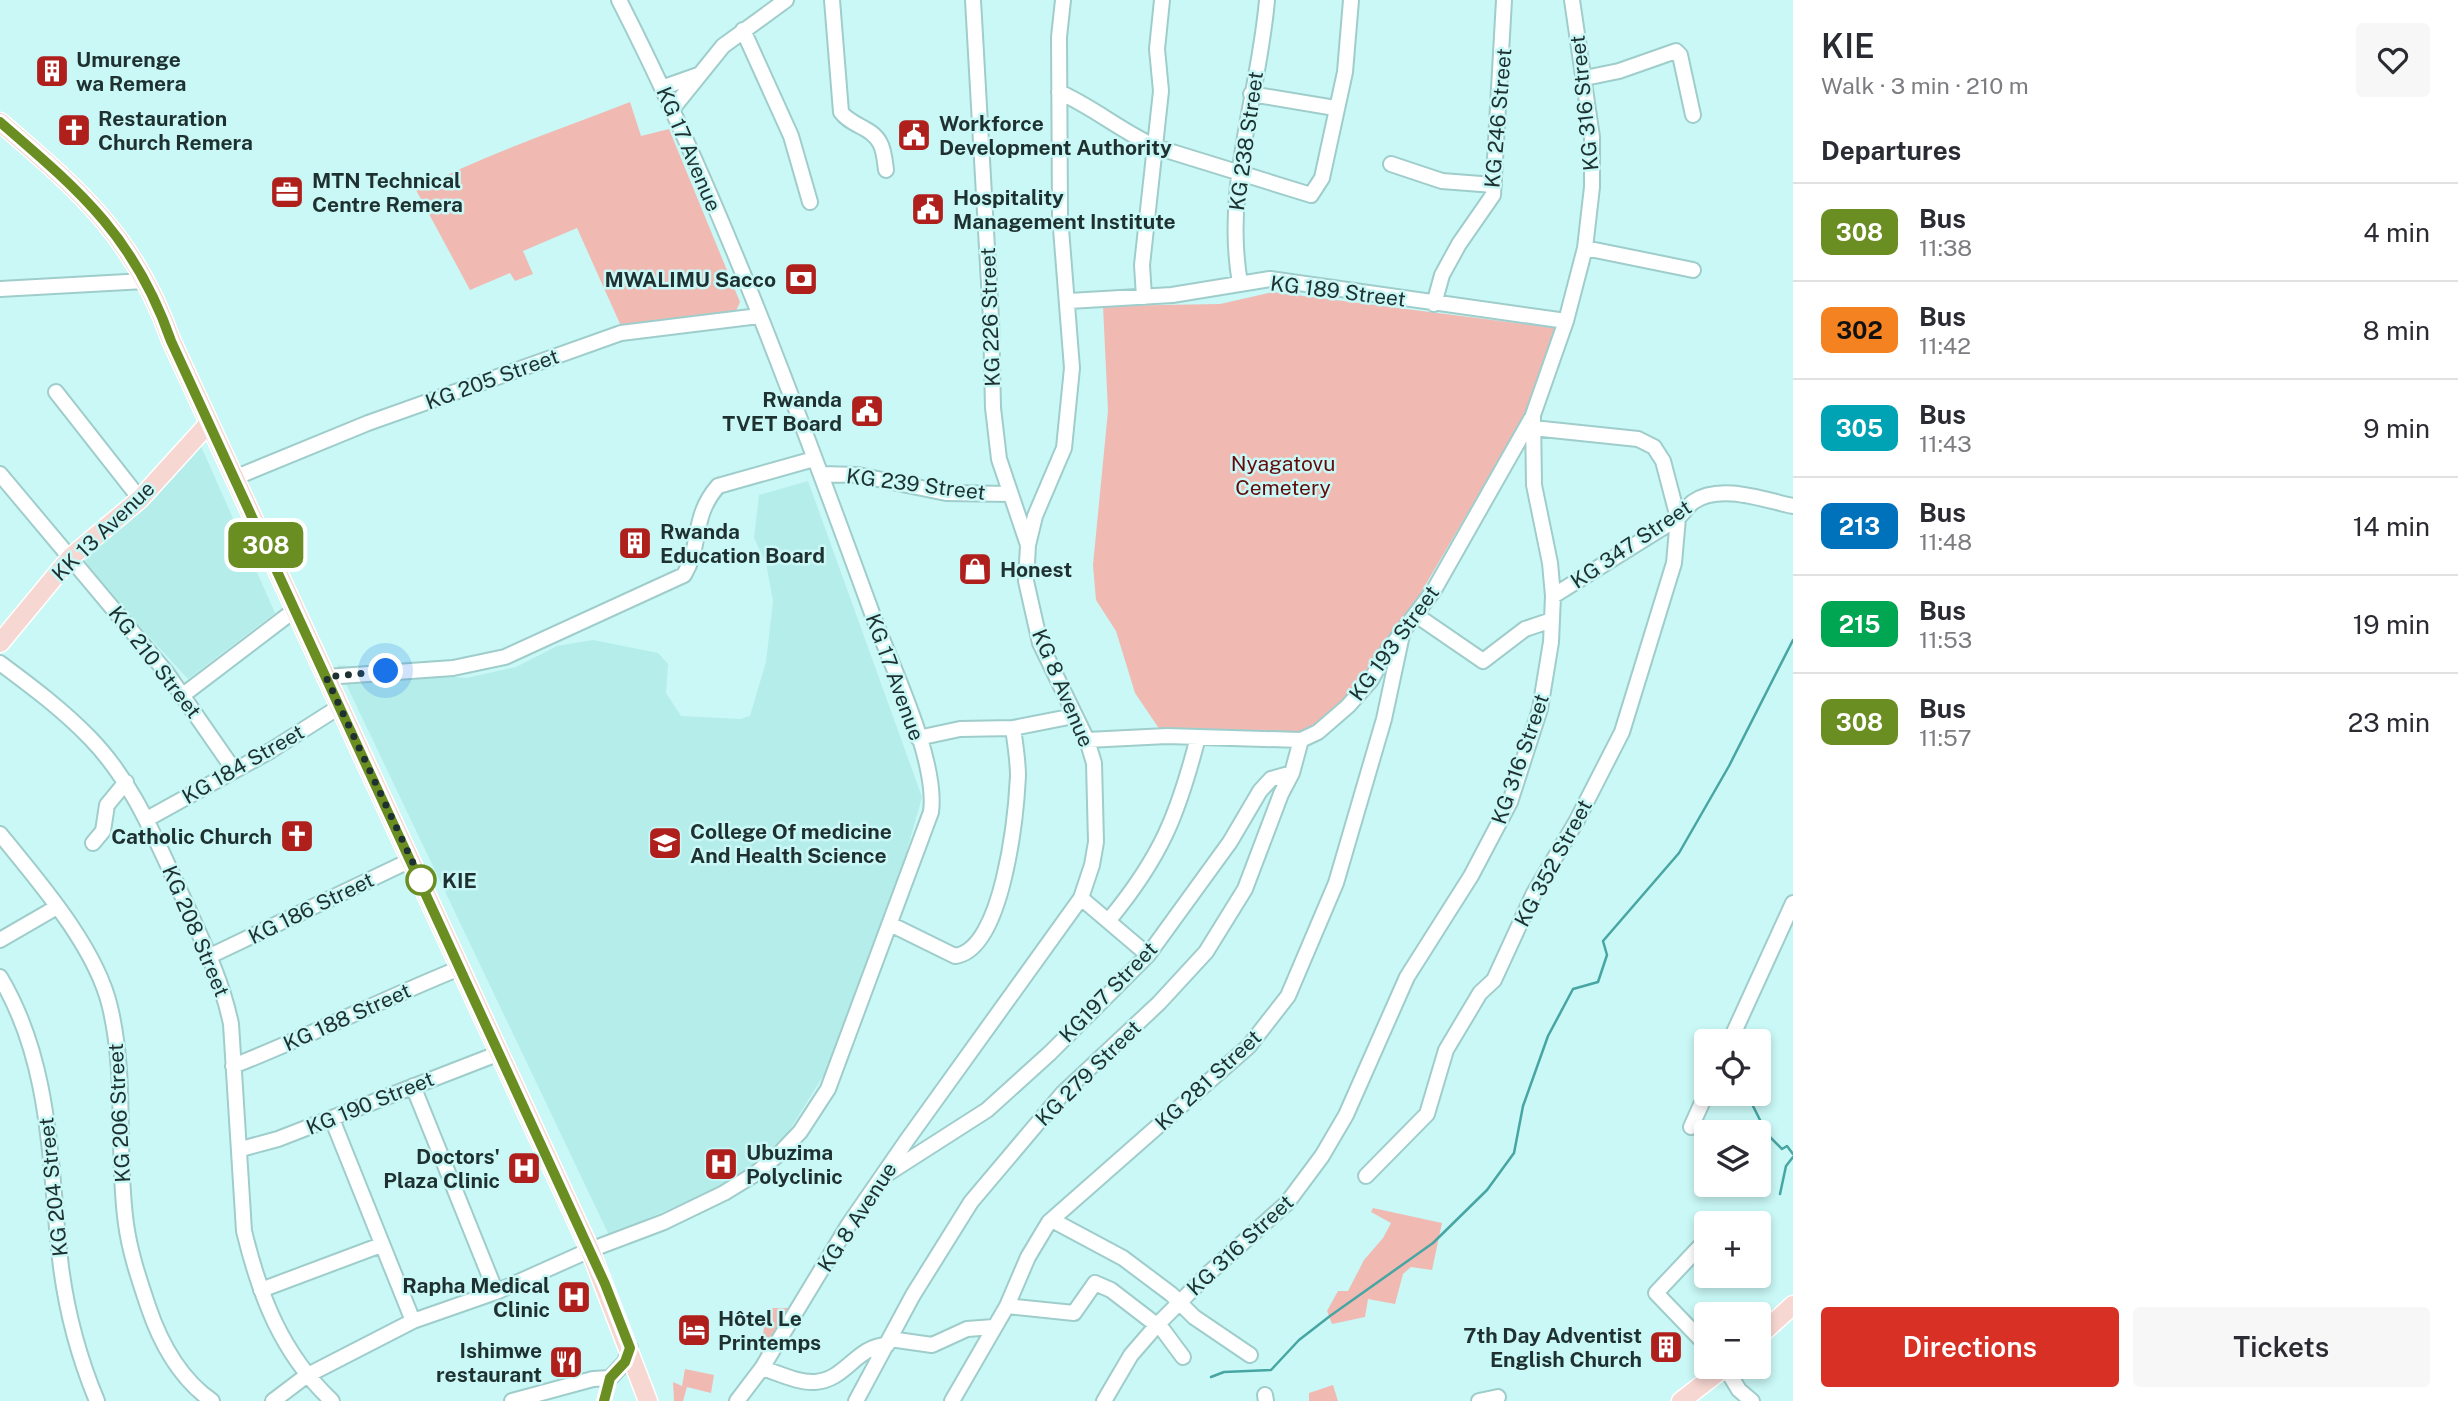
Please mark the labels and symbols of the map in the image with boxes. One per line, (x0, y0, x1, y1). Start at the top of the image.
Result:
street label: KG 316 Street (1564, 34, 1604, 172)
place label: Umurenge wa Remera (76, 47, 186, 96)
street label: KG 246 Street (1479, 47, 1517, 189)
building icon: Umurenge wa Remera (33, 52, 71, 90)
street label: KG 238 Street (1224, 70, 1268, 212)
street label: KG 17 Avenue (651, 83, 727, 215)
place label: Restauration Church Remera (98, 106, 253, 155)
church icon: Restauration Church Remera (55, 111, 93, 149)
place label: Workforce Development Authority (939, 111, 1172, 160)
public building icon: Workforce Development Authority (895, 116, 933, 154)
place label: MTN Technical Centre Remera (312, 168, 463, 217)
office icon: MTN Technical Centre Remera (268, 173, 306, 211)
place label: Hospitality Management Institute (953, 185, 1176, 234)
public building icon: Hospitality Management Institute (909, 190, 947, 228)
street label: KG 226 Street (975, 247, 1005, 387)
bank icon: MWALIMU Sacco (782, 260, 820, 298)
place label: MWALIMU Sacco (605, 267, 776, 292)
street label: KG 189 Street (1269, 270, 1407, 312)
street label: KG 205 Street (422, 343, 562, 415)
place label: Rwanda TVET Board (722, 387, 842, 436)
public building icon: Rwanda TVET Board (848, 392, 886, 430)
park label: Nyagatovu Cemetery (1231, 451, 1335, 500)
street label: KG 239 Street (845, 463, 987, 505)
street label: KK 13 Avenue (47, 476, 159, 586)
street label: KG 347 Street (1566, 494, 1696, 594)
place label: Rwanda Education Board (660, 519, 825, 568)
line badge: 308 (226, 522, 306, 568)
building icon: Rwanda Education Board (616, 524, 654, 562)
shop icon: Honest (956, 550, 994, 588)
place label: Honest (1000, 557, 1072, 582)
street label: KG 193 Street (1344, 581, 1444, 705)
street label: KG 210 Street (104, 601, 206, 723)
street label: KG 17 Avenue (860, 610, 930, 744)
street label: KG 8 Avenue (1027, 625, 1099, 751)
your location (368, 653, 403, 688)
street label: KG 316 Street (1486, 691, 1554, 827)
street label: KG 184 Street (178, 719, 308, 809)
street label: KG 352 Street (1509, 795, 1597, 931)
church icon: Catholic Church (278, 817, 316, 855)
place label: College Of medicine And Health Science (690, 819, 892, 868)
place label: Catholic Church (111, 824, 272, 849)
school or university icon: College Of medicine And Health Science (646, 824, 684, 862)
street label: KG 208 Street (157, 862, 235, 1000)
marker: KIE (406, 865, 436, 895)
street label: KG 186 Street (244, 867, 378, 949)
place label: KIE (442, 868, 477, 893)
street label: KG197 Street (1054, 937, 1162, 1047)
street label: KG 188 Street (279, 978, 415, 1056)
street label: KG 279 Street (1030, 1015, 1146, 1131)
street label: KG 281 Street (1150, 1025, 1266, 1135)
street label: KG 206 Street (103, 1043, 135, 1183)
street label: KG 190 Street (302, 1066, 438, 1140)
street label: KG 204 Street (33, 1116, 73, 1258)
place label: Ubuzima Polyclinic (746, 1140, 843, 1189)
place label: Doctors' Plaza Clinic (383, 1144, 500, 1193)
hospital icon: Ubuzima Polyclinic (702, 1145, 740, 1183)
hospital icon: Doctors' Plaza Clinic (505, 1149, 543, 1187)
street label: KG 8 Avenue (812, 1157, 902, 1277)
street label: KG 316 Street (1182, 1189, 1298, 1301)
place label: Rapha Medical Clinic (402, 1273, 550, 1322)
hospital icon: Rapha Medical Clinic (555, 1278, 593, 1316)
place label: Hôtel Le Printemps (718, 1306, 821, 1355)
hotel icon: Hôtel Le Printemps (675, 1311, 713, 1349)
place label: 7th Day Adventist English Church (1463, 1323, 1642, 1372)
building icon: 7th Day Adventist English Church (1647, 1328, 1685, 1366)
place label: Ishimwe restaurant (436, 1338, 542, 1387)
restaurant icon: Ishimwe restaurant (547, 1343, 585, 1381)

